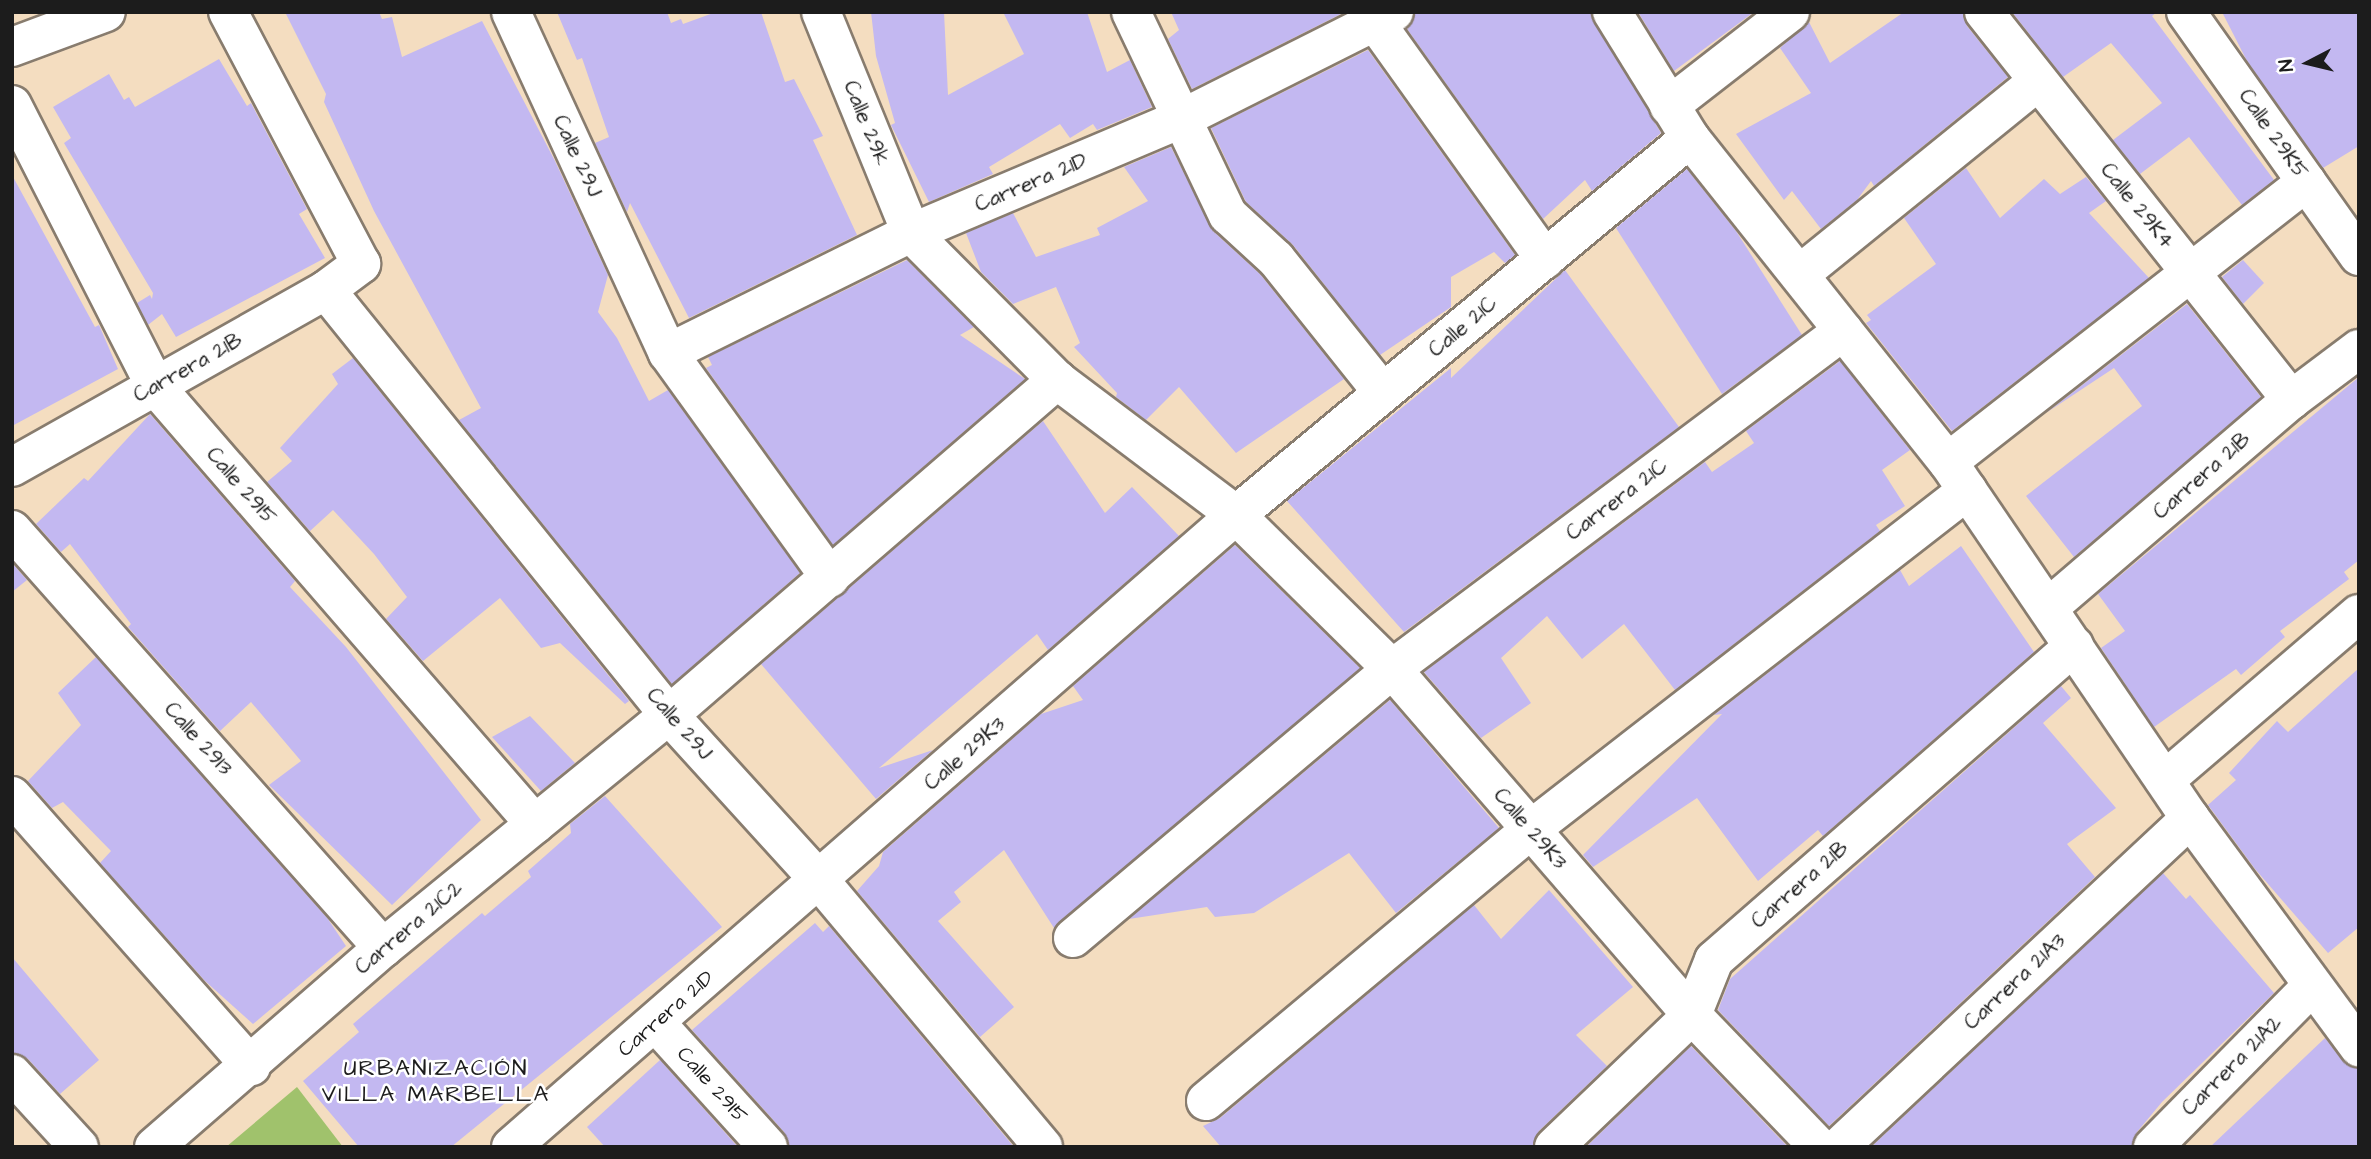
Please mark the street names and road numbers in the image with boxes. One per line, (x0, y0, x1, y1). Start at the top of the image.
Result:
street label: Calle 29k (838, 77, 894, 169)
street label: Calle 29K5 (2233, 84, 2313, 184)
street label: Calle 29J (547, 111, 607, 201)
street label: Carrera 21D (971, 148, 1091, 218)
street label: Calle 29K4 (2095, 158, 2179, 254)
street label: Calle 21C (1424, 291, 1502, 363)
street label: Carrera 21B (129, 328, 247, 408)
street label: Carrera 21B (2148, 427, 2256, 525)
street label: Calle 29I5 (201, 442, 281, 530)
street label: Carrera 21C (1561, 454, 1673, 546)
street label: Calle 29J (641, 683, 717, 765)
street label: Calle 29I3 (159, 697, 237, 781)
street label: Calle 29K3 (919, 712, 1011, 796)
street label: Calle 29K3 (1488, 783, 1572, 875)
street label: Carrera 21B (1746, 836, 1854, 934)
street label: Carrera 21C2 (350, 876, 468, 980)
street label: Carrera 21A3 (1959, 929, 2071, 1035)
street label: Carrera 21D (613, 965, 719, 1063)
street label: Carrera 21A2 (2177, 1011, 2287, 1121)
street label: Calle 29I5 (671, 1042, 753, 1128)

